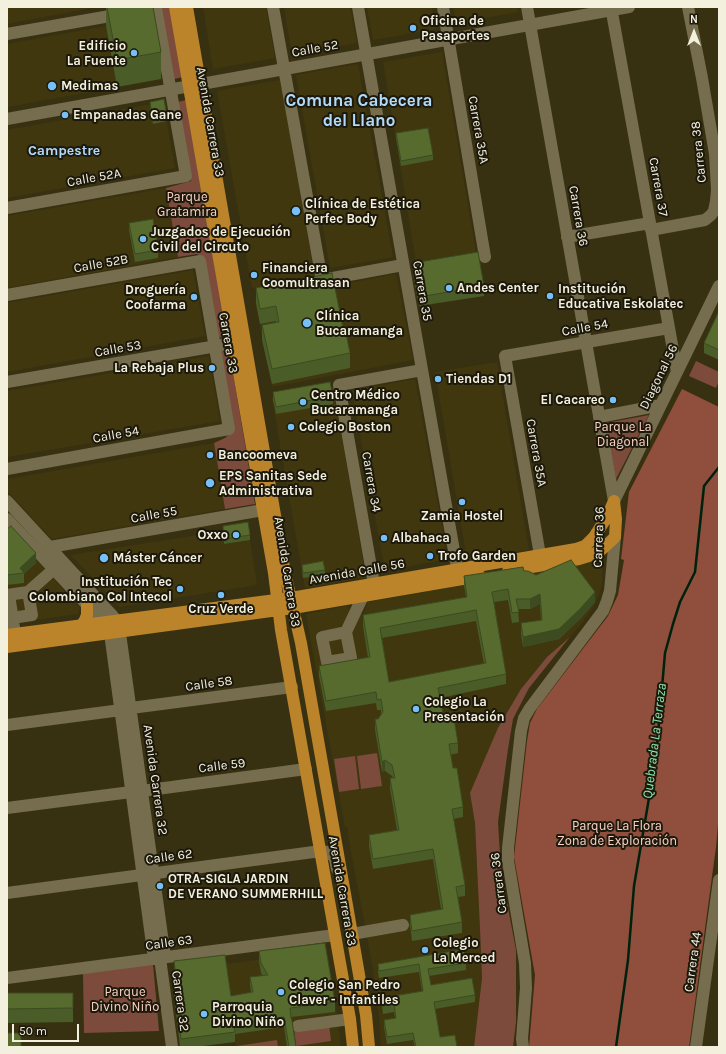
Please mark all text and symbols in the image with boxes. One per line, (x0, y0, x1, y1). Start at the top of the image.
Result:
north arrow (674, 12, 714, 52)
place label: Oficina de Pasaportes (421, 13, 490, 44)
text: N (690, 13, 698, 26)
marker: Oficina de Pasaportes (408, 23, 418, 33)
street label: Calle 52 (290, 37, 340, 61)
place label: Edificio La Fuente (67, 38, 126, 69)
marker: Edificio La Fuente (129, 48, 139, 58)
street label: Avenida Carrera 33 (193, 66, 227, 178)
place label: Medimas (61, 78, 118, 94)
marker: Medimas (46, 80, 58, 92)
district label: Comuna Cabecera del Llano (286, 91, 432, 131)
street label: Carrera 35A (464, 95, 492, 165)
place label: Empanadas Gane (73, 107, 181, 123)
marker: Empanadas Gane (60, 110, 70, 120)
street label: Carrera 38 (688, 120, 710, 184)
district label: Campestre (28, 143, 100, 159)
street label: Carrera 37 (645, 156, 671, 218)
street label: Calle 52A (66, 166, 122, 190)
street label: Carrera 36 (565, 184, 591, 248)
park label: Parque Gratamira (157, 189, 217, 220)
place label: Clínica de Estética Perfec Body (305, 196, 420, 227)
marker: Clínica de Estética Perfec Body (290, 205, 302, 217)
place label: Juzgados de Ejecución Civil del Circuto (151, 224, 291, 255)
marker: Juzgados de Ejecución Civil del Circuto (138, 234, 148, 244)
street label: Calle 52B (73, 252, 129, 276)
place label: Financiera Coomultrasan (262, 260, 350, 291)
street label: Carrera 35 (409, 260, 435, 322)
marker: Financiera Coomultrasan (249, 270, 259, 280)
place label: Andes Center (457, 280, 539, 296)
place label: Institución Educativa Eskolatec (558, 281, 683, 312)
place label: Droguería Coofarma (125, 282, 186, 313)
marker: Andes Center (444, 283, 454, 293)
marker: Institución Educativa Eskolatec (545, 291, 555, 301)
marker: Droguería Coofarma (189, 292, 199, 302)
place label: Clínica Bucaramanga (316, 308, 403, 339)
street label: Carrera 33 (215, 311, 241, 375)
street label: Calle 54 (561, 316, 609, 340)
marker: Clínica Bucaramanga (301, 317, 313, 329)
street label: Calle 53 (93, 337, 143, 361)
street label: Diagonal 56 (637, 342, 681, 412)
place label: La Rebaja Plus (114, 360, 204, 376)
marker: La Rebaja Plus (207, 363, 217, 373)
place label: Tiendas D1 (446, 371, 511, 387)
marker: Tiendas D1 (433, 374, 443, 384)
place label: Centro Médico Bucaramanga (311, 387, 400, 418)
place label: El Cacareo (540, 392, 605, 408)
marker: El Cacareo (608, 395, 618, 405)
marker: Centro Médico Bucaramanga (298, 397, 308, 407)
street label: Carrera 35A (522, 418, 550, 488)
place label: Colegio Boston (299, 419, 391, 435)
park label: Parque La Diagonal (594, 419, 652, 450)
marker: Colegio Boston (286, 422, 296, 432)
street label: Calle 54 (92, 423, 140, 447)
place label: Bancoomeva (218, 447, 297, 463)
marker: Bancoomeva (205, 450, 215, 460)
street label: Carrera 34 (358, 451, 384, 513)
place label: EPS Sanitas Sede Administrativa (219, 468, 327, 499)
marker: EPS Sanitas Sede Administrativa (204, 477, 216, 489)
marker: Zamia Hostel (457, 497, 467, 507)
street label: Calle 55 (130, 503, 178, 527)
street label: Carrera 36 (590, 506, 608, 568)
place label: Zamia Hostel (421, 508, 503, 524)
street label: Avenida Carrera 33 (271, 516, 303, 628)
place label: Oxxo (197, 527, 228, 543)
marker: Oxxo (231, 530, 241, 540)
place label: Albahaca (392, 530, 450, 546)
marker: Albahaca (379, 533, 389, 543)
place label: Trofo Garden (438, 548, 516, 564)
place label: Máster Cáncer (113, 550, 202, 566)
marker: Trofo Garden (425, 551, 435, 561)
marker: Máster Cáncer (98, 552, 110, 564)
street label: Avenida Calle 56 (308, 556, 406, 588)
place label: Institución Tec Colombiano Col Intecol (29, 574, 172, 605)
marker: Institución Tec Colombiano Col Intecol (175, 584, 185, 594)
marker: Cruz Verde (216, 590, 226, 600)
place label: Cruz Verde (188, 601, 254, 617)
street label: Calle 58 (184, 673, 234, 695)
water label: Quebrada La Terraza (640, 682, 670, 800)
place label: Colegio La Presentación (424, 694, 505, 725)
marker: Colegio La Presentación (411, 704, 421, 714)
street label: Avenida Carrera 32 (140, 724, 170, 836)
street label: Calle 59 (198, 755, 246, 777)
park label: Parque La Flora Zona de Exploración (557, 818, 677, 849)
street label: Avenida Carrera 33 (325, 835, 359, 947)
street label: Calle 62 (145, 846, 193, 868)
street label: Carrera 36 (488, 852, 510, 914)
place label: OTRA-SIGLA JARDIN DE VERANO SUMMERHILL (168, 871, 323, 902)
marker: OTRA-SIGLA JARDIN DE VERANO SUMMERHILL (155, 881, 165, 891)
street label: Carrera 44 (681, 931, 705, 993)
street label: Calle 63 (145, 932, 193, 954)
place label: Colegio La Merced (433, 935, 495, 966)
marker: Colegio La Merced (420, 945, 430, 955)
street label: Carrera 32 (168, 970, 192, 1032)
place label: Colegio San Pedro Claver - Infantiles (289, 977, 400, 1008)
park label: Parque Divino Niño (91, 984, 159, 1015)
marker: Colegio San Pedro Claver - Infantiles (276, 987, 286, 997)
place label: Parroquia Divino Niño (212, 999, 284, 1030)
marker: Parroquia Divino Niño (199, 1009, 209, 1019)
scale bar (14, 1016, 81, 1042)
text: 50 m (19, 1024, 47, 1038)

